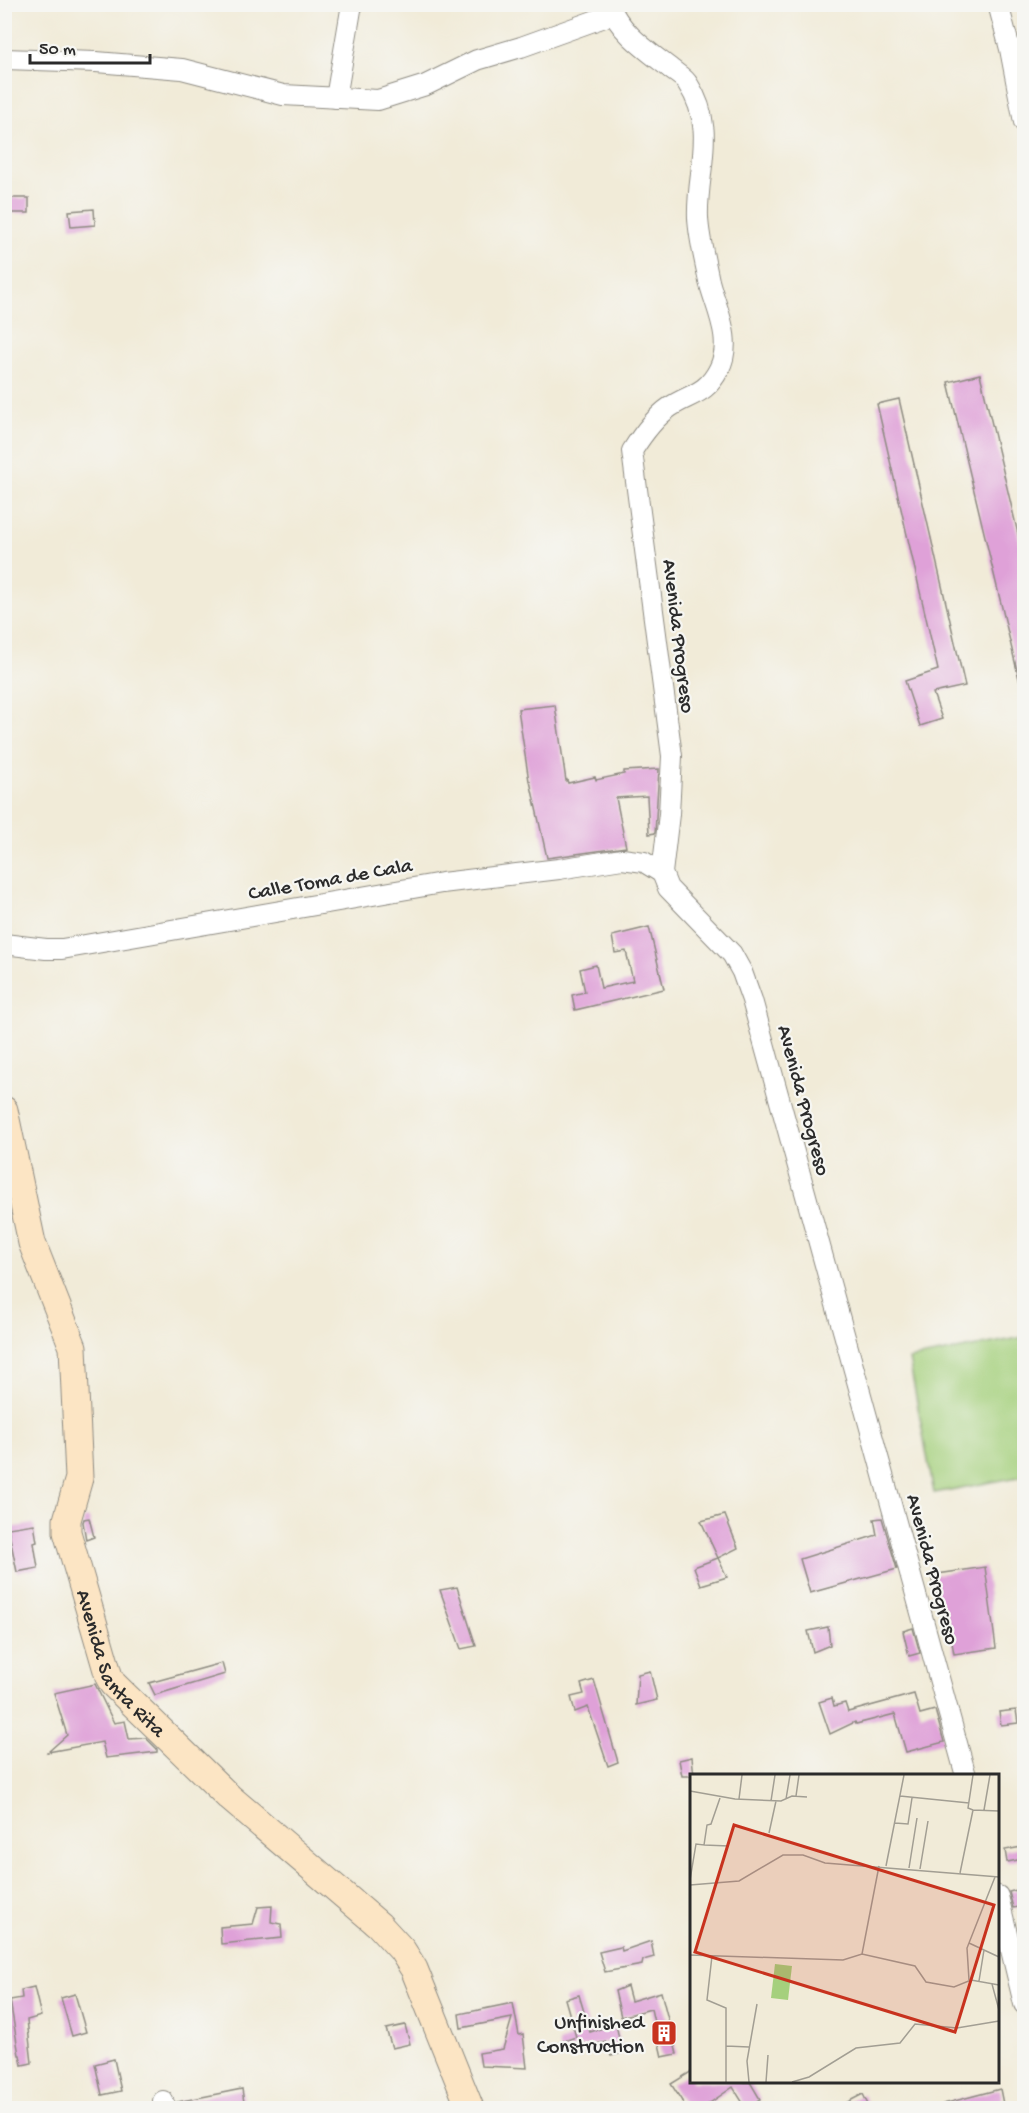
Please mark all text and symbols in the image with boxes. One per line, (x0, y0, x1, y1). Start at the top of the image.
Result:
scale bar (30, 27, 150, 65)
text: 50 m (39, 40, 76, 61)
street label: Avenida Progreso (655, 558, 698, 715)
street label: Calle Toma de Cala (247, 854, 416, 908)
street label: Avenida Progreso (770, 1023, 834, 1179)
street label: Avenida Progreso (899, 1492, 963, 1648)
street label: Avenida Santa Rita (68, 1587, 170, 1745)
inset map (690, 1774, 999, 2083)
place label: Unfinished Construction (537, 2012, 646, 2061)
building icon: Unfinished Construction (649, 2018, 679, 2048)

